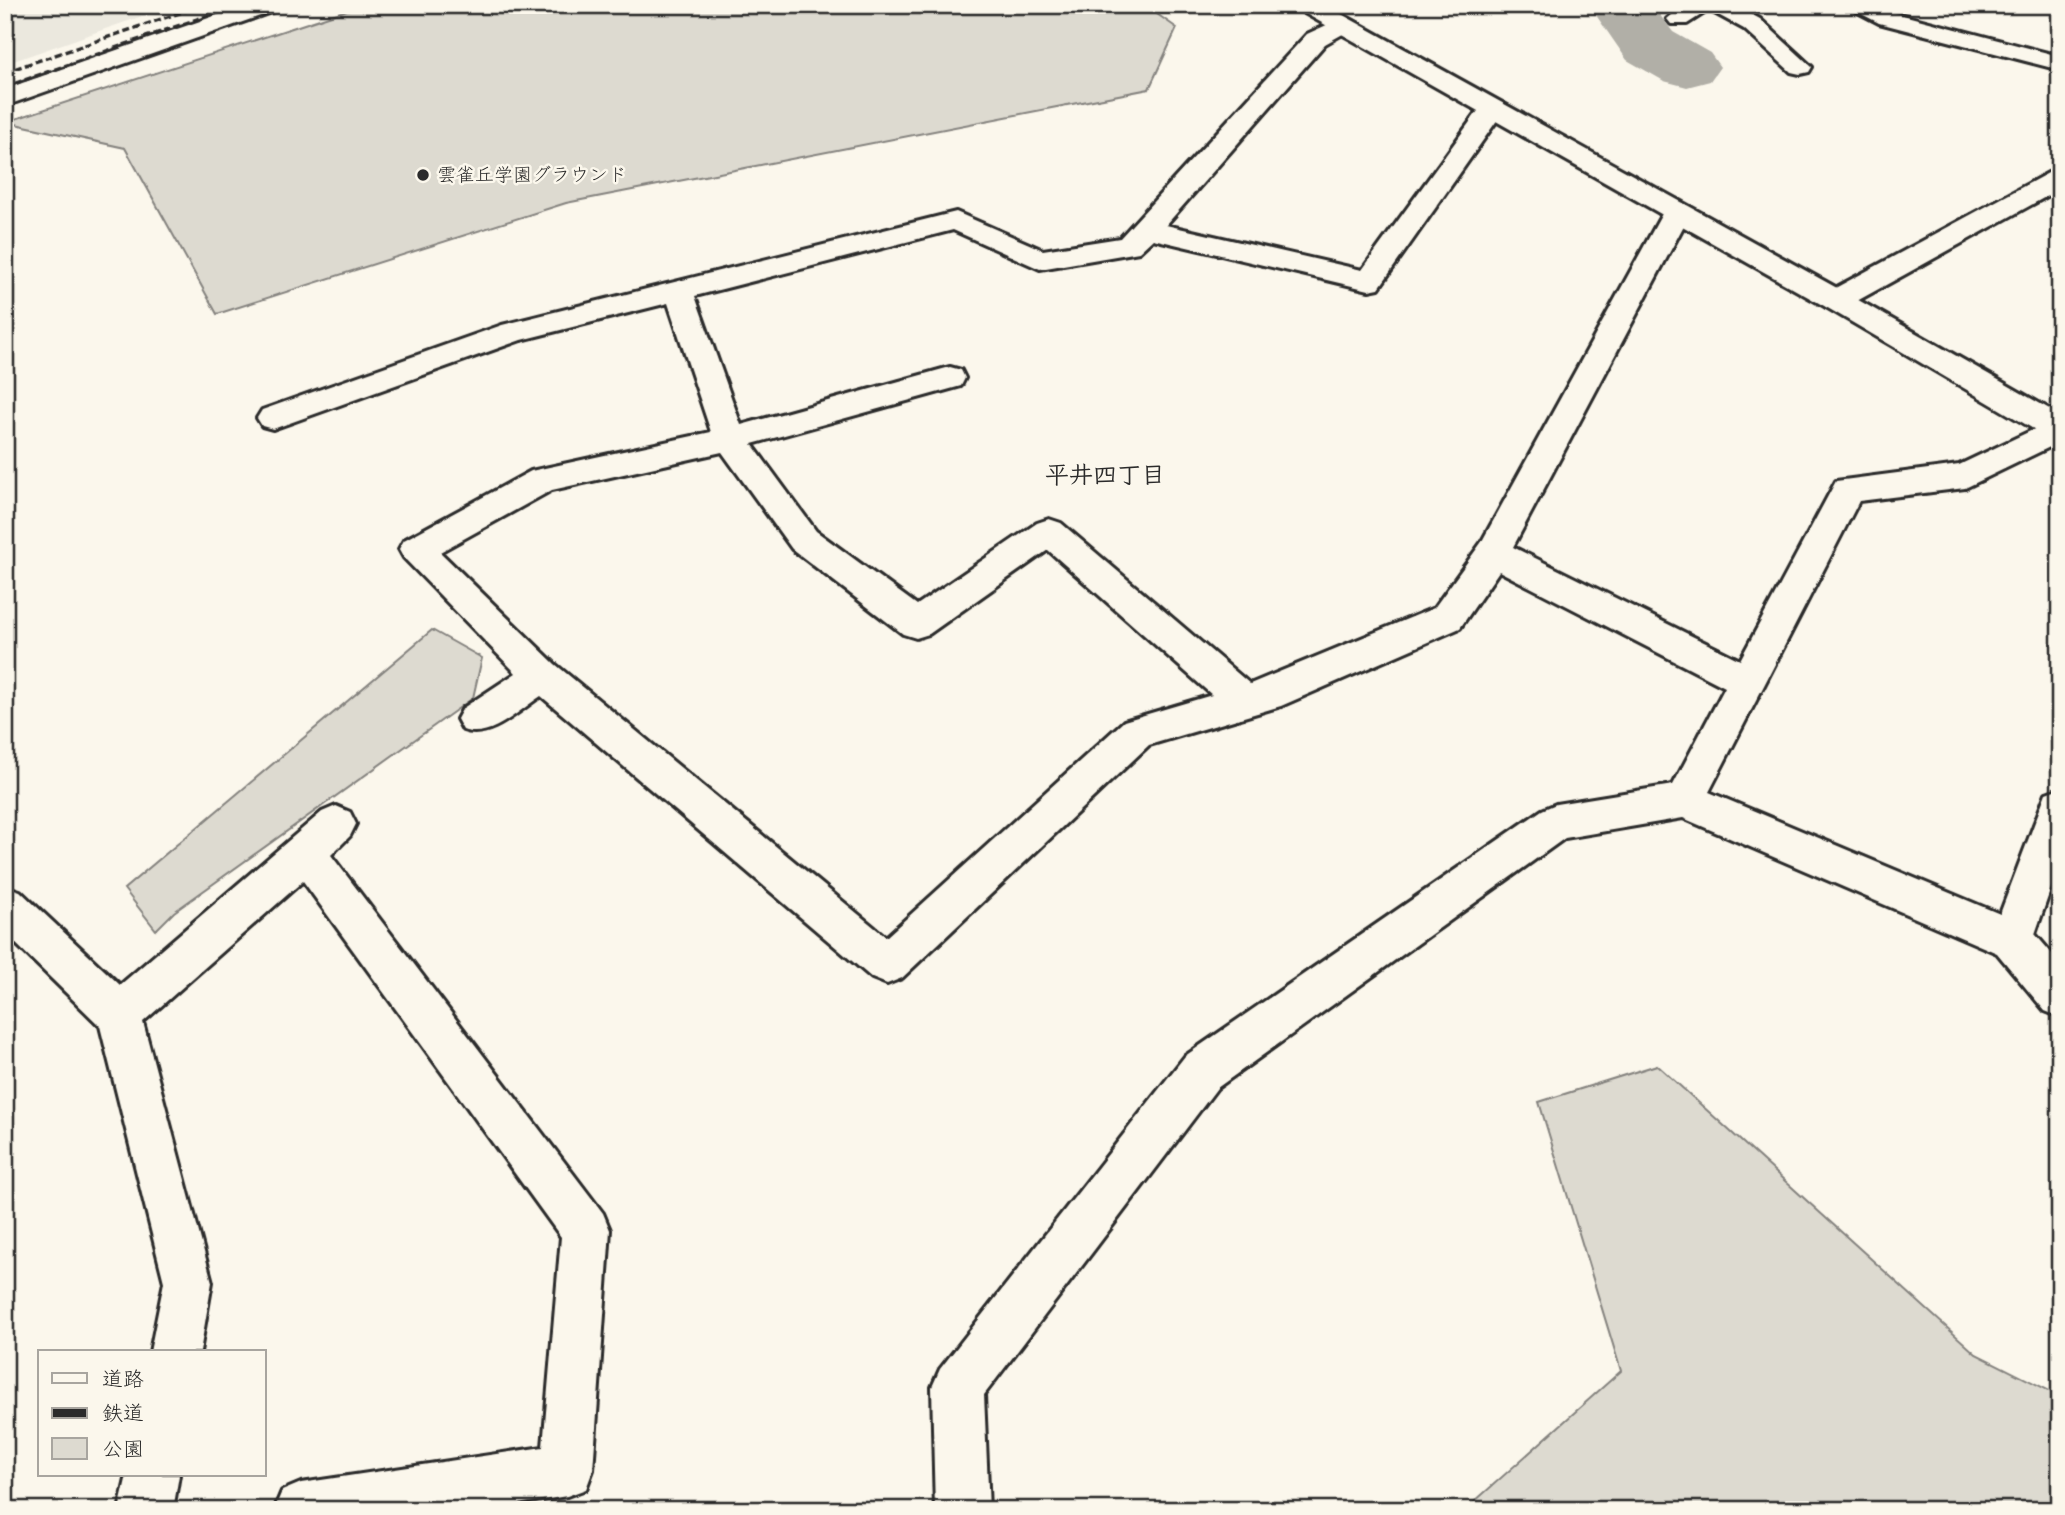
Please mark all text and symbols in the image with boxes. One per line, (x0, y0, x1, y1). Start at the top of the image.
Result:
place label: 雲雀丘学園グラウンド (437, 162, 627, 189)
marker: 雲雀丘学園グラウンド (415, 167, 431, 183)
district label: 平井四丁目 (1045, 459, 1165, 493)
legend (38, 1350, 266, 1476)
text: 道路 (102, 1365, 144, 1394)
text: 鉄道 (102, 1399, 144, 1428)
text: 公園 (102, 1435, 144, 1464)

